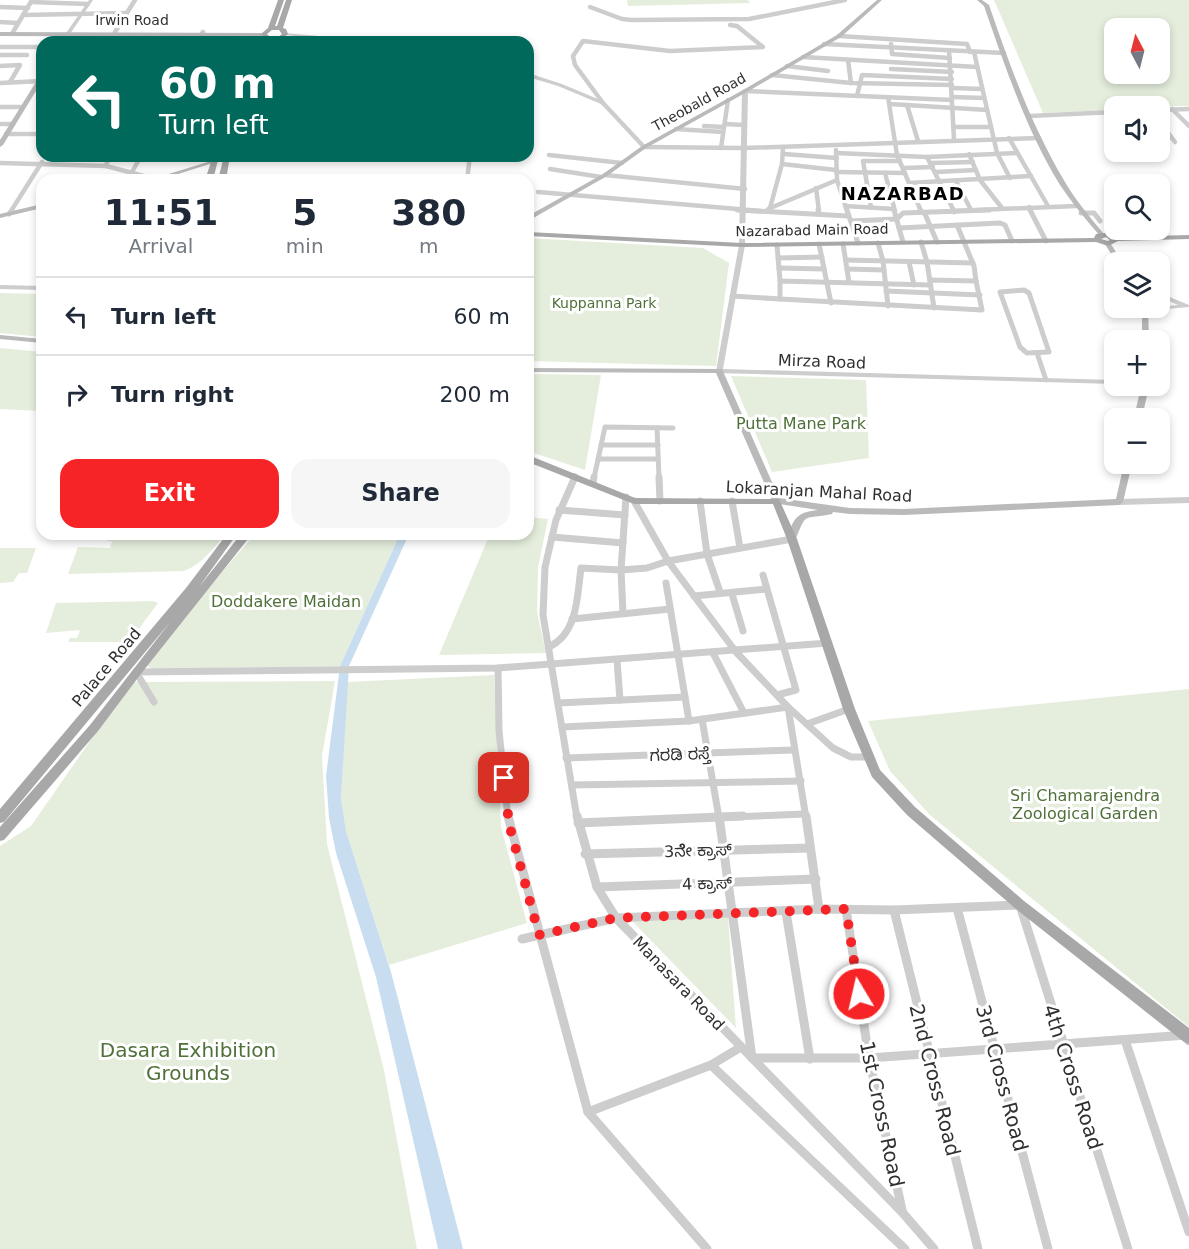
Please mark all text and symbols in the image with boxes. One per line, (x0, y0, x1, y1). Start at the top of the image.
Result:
street label: Irwin Road (95, 12, 169, 28)
north arrow (1104, 18, 1170, 84)
map controls (1104, 18, 1170, 474)
text: 60 m (159, 59, 276, 108)
icon: left (60, 60, 138, 138)
street label: Theobald Road (649, 70, 749, 135)
button: sound (1104, 96, 1170, 162)
text: Turn left (159, 109, 269, 140)
button: search (1104, 174, 1170, 240)
district label: NAZARBAD (841, 183, 965, 204)
text: 11:51 (104, 192, 218, 233)
text: 5 (292, 192, 317, 233)
text: 380 (391, 192, 466, 233)
street label: Nazarabad Main Road (735, 221, 889, 239)
text: Arrival (128, 234, 193, 258)
text: min (286, 234, 324, 258)
text: m (419, 234, 439, 258)
button: layers (1104, 252, 1170, 318)
park label: Kuppanna Park (552, 295, 657, 311)
icon: left (60, 300, 93, 333)
text: Turn left (111, 304, 216, 329)
text: 60 m (454, 304, 510, 329)
button: + (1104, 330, 1170, 396)
street label: Mirza Road (778, 350, 866, 373)
icon: right (60, 378, 93, 411)
text: Turn right (111, 382, 234, 407)
text: 200 m (440, 382, 510, 407)
button: − (1104, 408, 1170, 474)
park label: Putta Mane Park (736, 414, 867, 433)
button: Exit (60, 459, 279, 528)
button: Share (291, 459, 510, 528)
street label: Lokaranjan Mahal Road (725, 477, 913, 506)
park label: Doddakere Maidan (211, 592, 361, 611)
street label: Palace Road (68, 624, 145, 711)
street label: ಗರಡಿ ರಸ್ತೆ (649, 744, 712, 766)
pin (478, 752, 529, 803)
icon: arrive (487, 761, 520, 794)
park label: Sri Chamarajendra Zoological Garden (1010, 786, 1160, 823)
street label: 3ನೆೇ ಕ್ರಾಸ್ (664, 840, 733, 862)
street label: 4 ಕ್ರಾಸ್ (682, 873, 733, 895)
street label: Manasara Road (629, 932, 728, 1034)
position arrow (827, 962, 891, 1026)
street label: 2nd Cross Road (905, 1001, 965, 1159)
street label: 3rd Cross Road (971, 1002, 1033, 1154)
street label: 4th Cross Road (1038, 1002, 1108, 1152)
park label: Dasara Exhibition Grounds (100, 1038, 276, 1085)
street label: 1st Cross Road (855, 1039, 909, 1189)

